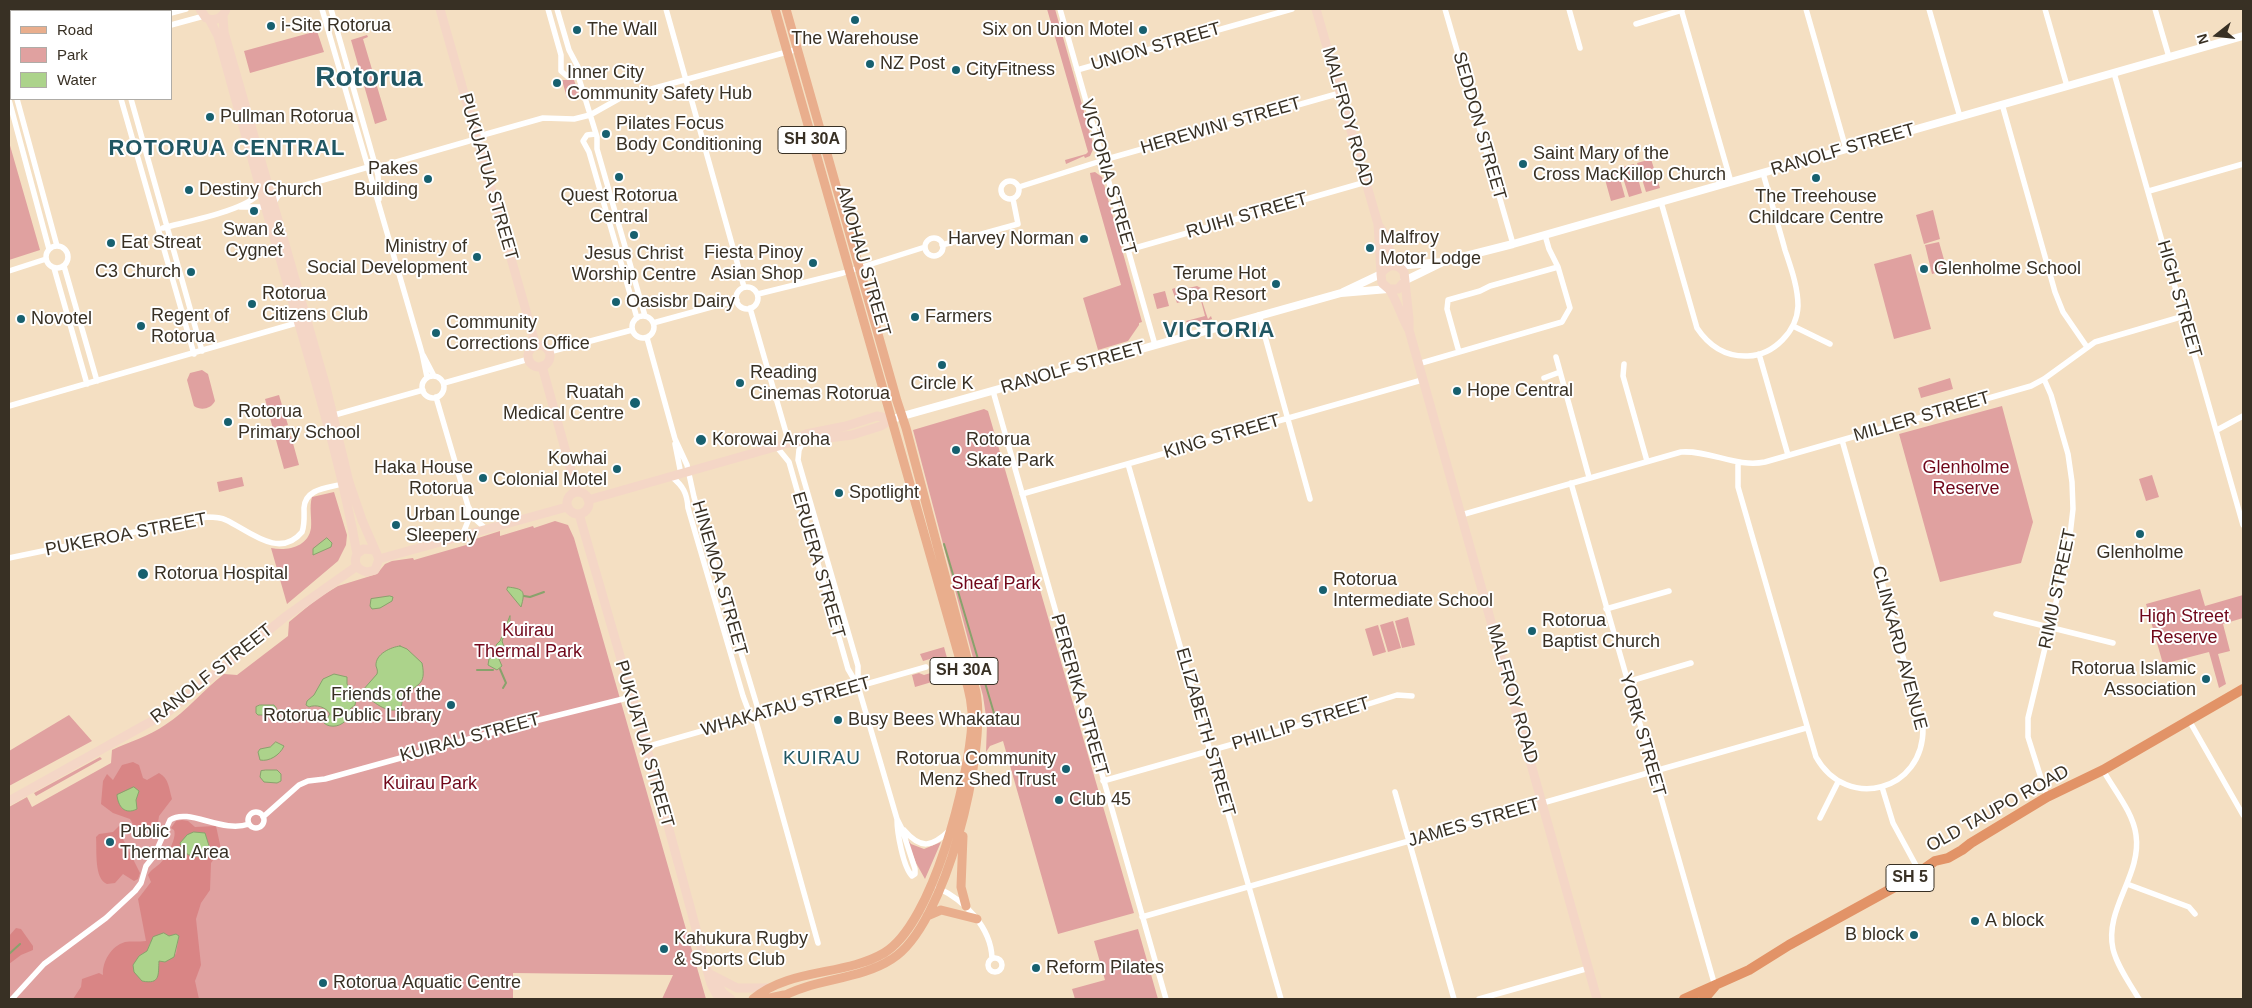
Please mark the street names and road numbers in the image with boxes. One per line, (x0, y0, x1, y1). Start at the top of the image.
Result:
street label: UNION STREET (1089, 18, 1223, 76)
street label: MALFROY ROAD (1317, 45, 1377, 189)
street label: SEDDON STREET (1448, 49, 1510, 203)
street label: PUKUATUA STREET (454, 91, 522, 263)
street label: HEREWINI STREET (1138, 93, 1304, 159)
street label: VICTORIA STREET (1075, 97, 1141, 257)
street label: RANOLF STREET (1768, 119, 1918, 181)
road number: SH 30A (778, 126, 846, 154)
street label: AMOHAU STREET (831, 184, 895, 338)
street label: RUIHI STREET (1184, 188, 1310, 244)
street label: HIGH STREET (2152, 238, 2206, 360)
street label: RANOLF STREET (998, 337, 1148, 399)
street label: MILLER STREET (1851, 387, 1993, 447)
street label: KING STREET (1161, 410, 1283, 464)
street label: ERUERA STREET (787, 489, 849, 641)
street label: HINEMOA STREET (687, 498, 751, 658)
street label: PUKEROA STREET (43, 509, 209, 561)
street label: RIMU STREET (2035, 527, 2081, 651)
street label: CLINKARD AVENUE (1867, 564, 1931, 732)
street label: PERERIKA STREET (1046, 612, 1112, 778)
street label: RANOLF STREET (147, 620, 277, 728)
street label: MALFROY ROAD (1482, 622, 1542, 766)
street label: ELIZABETH STREET (1171, 645, 1239, 819)
street label: PUKUATUA STREET (610, 658, 678, 830)
road number: SH 30A (930, 658, 998, 684)
street label: YORK STREET (1614, 671, 1670, 799)
street label: WHAKATAU STREET (699, 672, 873, 742)
street label: PHILLIP STREET (1229, 693, 1373, 755)
street label: KUIRAU STREET (398, 709, 542, 767)
street label: OLD TAUPO ROAD (1923, 761, 2073, 857)
street label: JAMES STREET (1406, 794, 1542, 852)
road number: SH 5 (1886, 864, 1934, 891)

